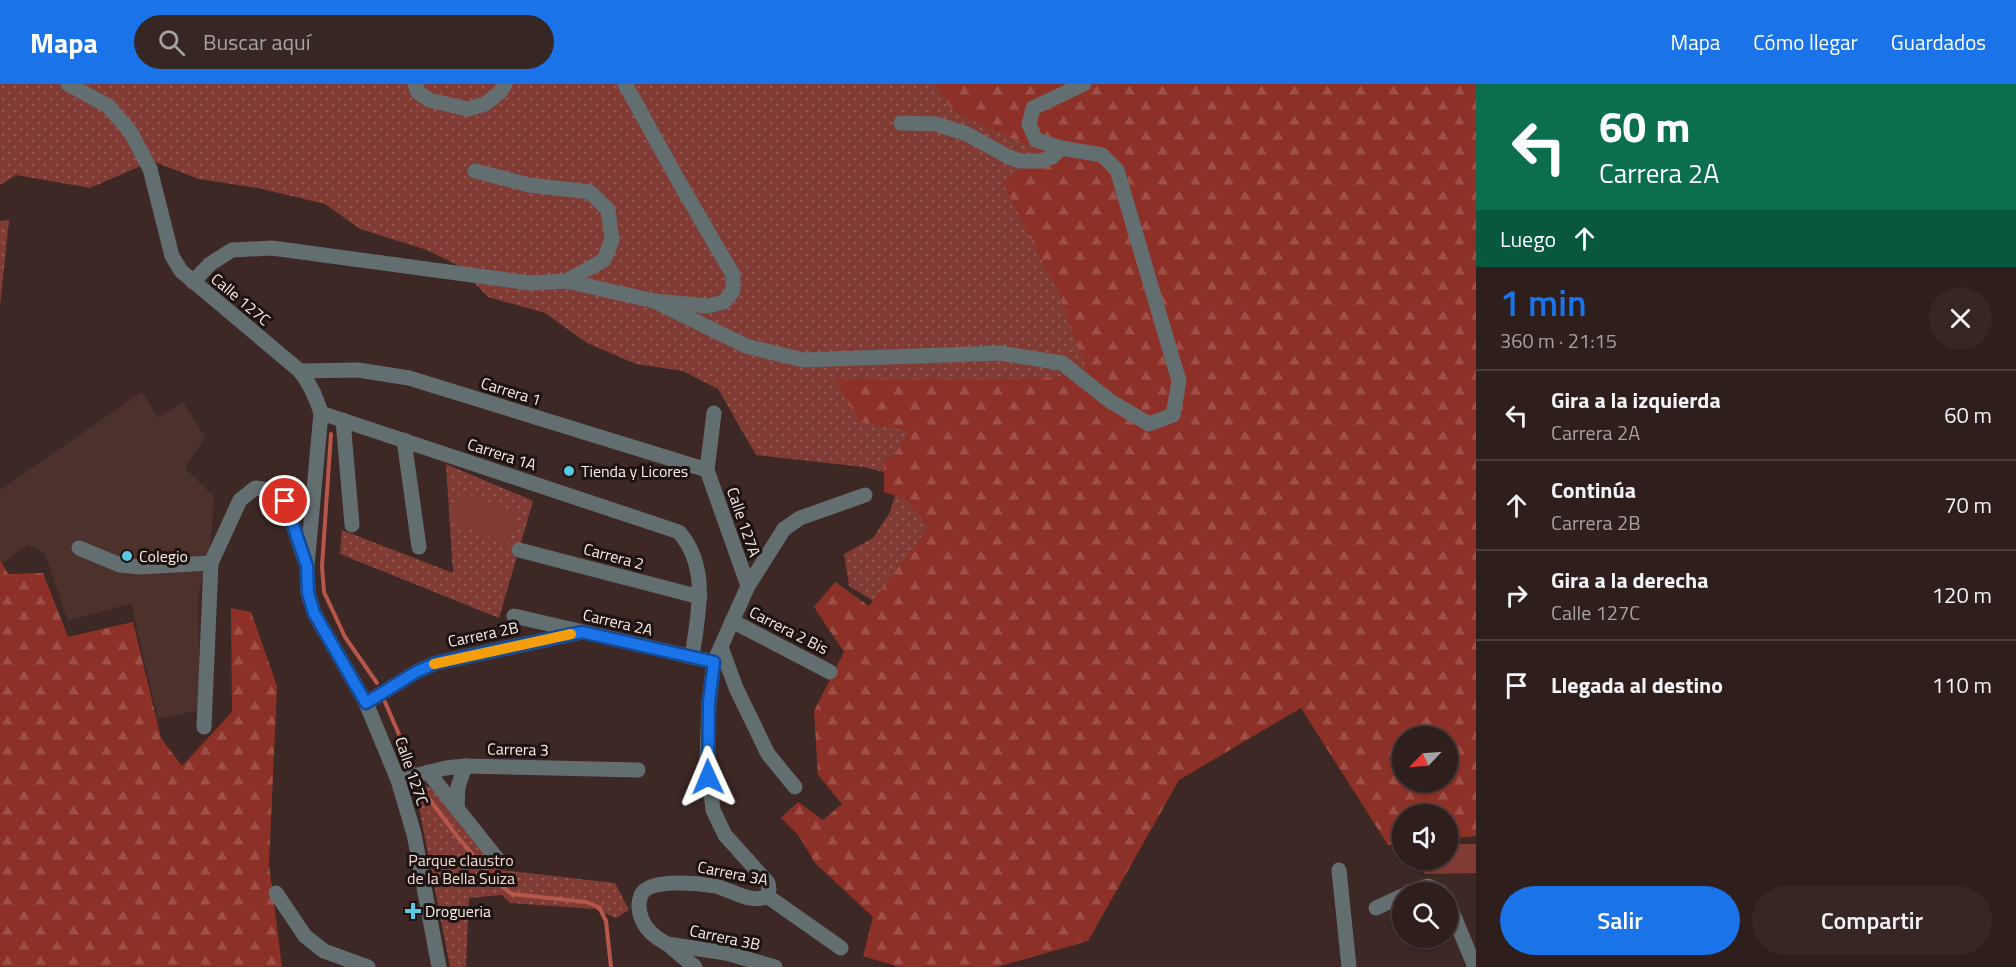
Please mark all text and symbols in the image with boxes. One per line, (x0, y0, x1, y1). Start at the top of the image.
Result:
search box (134, 15, 554, 69)
text: Mapa (30, 21, 98, 64)
text: Buscar aquí (203, 25, 311, 59)
icon: search (155, 26, 188, 59)
text: Mapa (1671, 26, 1720, 58)
text: Cómo llegar (1753, 26, 1858, 58)
text: Guardados (1891, 26, 1986, 58)
text: 60 m (1599, 94, 1691, 158)
icon: left (1500, 108, 1578, 186)
text: Carrera 2A (1599, 152, 1719, 193)
text: Luego (1500, 222, 1556, 256)
icon: ahead (1568, 222, 1601, 255)
street label: Calle 127C (206, 267, 276, 331)
text: 1 min (1500, 275, 1587, 330)
button: close (1929, 287, 1992, 350)
text: 360 m · 21:15 (1500, 325, 1617, 356)
street label: Carrera 1 (478, 370, 544, 412)
text: Gira a la izquierda (1551, 383, 1721, 417)
text: 60 m (1944, 398, 1992, 432)
icon: left (1500, 399, 1533, 432)
text: Carrera 2A (1551, 417, 1640, 448)
street label: Carrera 1A (464, 432, 540, 477)
place label: Tienda y Licores (581, 459, 688, 483)
marker: Tienda y Licores (562, 464, 576, 478)
text: Continúa (1551, 473, 1636, 507)
pin (259, 475, 310, 526)
icon: arrive (268, 484, 301, 517)
street label: Calle 127A (721, 484, 767, 560)
text: 70 m (1944, 488, 1992, 522)
icon: ahead (1500, 489, 1533, 522)
text: Carrera 2B (1551, 507, 1641, 538)
street label: Carrera 2 (581, 536, 647, 576)
place label: Colegio (139, 544, 188, 568)
marker: Colegio (120, 549, 134, 563)
text: Gira a la derecha (1551, 563, 1708, 597)
text: 120 m (1932, 578, 1992, 612)
icon: right (1500, 579, 1533, 612)
text: Calle 127C (1551, 597, 1640, 628)
street label: Carrera 2 Bis (745, 600, 833, 660)
street label: Carrera 2A (581, 602, 656, 642)
street label: Carrera 2B (445, 615, 521, 653)
text: Llegada al destino (1551, 668, 1723, 702)
text: 110 m (1932, 668, 1992, 702)
icon: arrive (1500, 669, 1533, 702)
north arrow (1392, 726, 1458, 792)
map controls (1392, 726, 1458, 948)
street label: Calle 127C (389, 733, 435, 809)
street label: Carrera 3 (487, 736, 549, 762)
position arrow (676, 745, 740, 809)
button: sound (1392, 804, 1458, 870)
park label: Parque claustro de la Bella Suiza (407, 848, 515, 890)
street label: Carrera 3A (696, 854, 771, 892)
button: search (1392, 882, 1458, 948)
button: Salir (1500, 886, 1740, 955)
button: Compartir (1752, 886, 1992, 955)
place label: Drogueria (425, 899, 491, 923)
marker: Drogueria (406, 904, 420, 918)
street label: Carrera 3B (687, 918, 763, 956)

